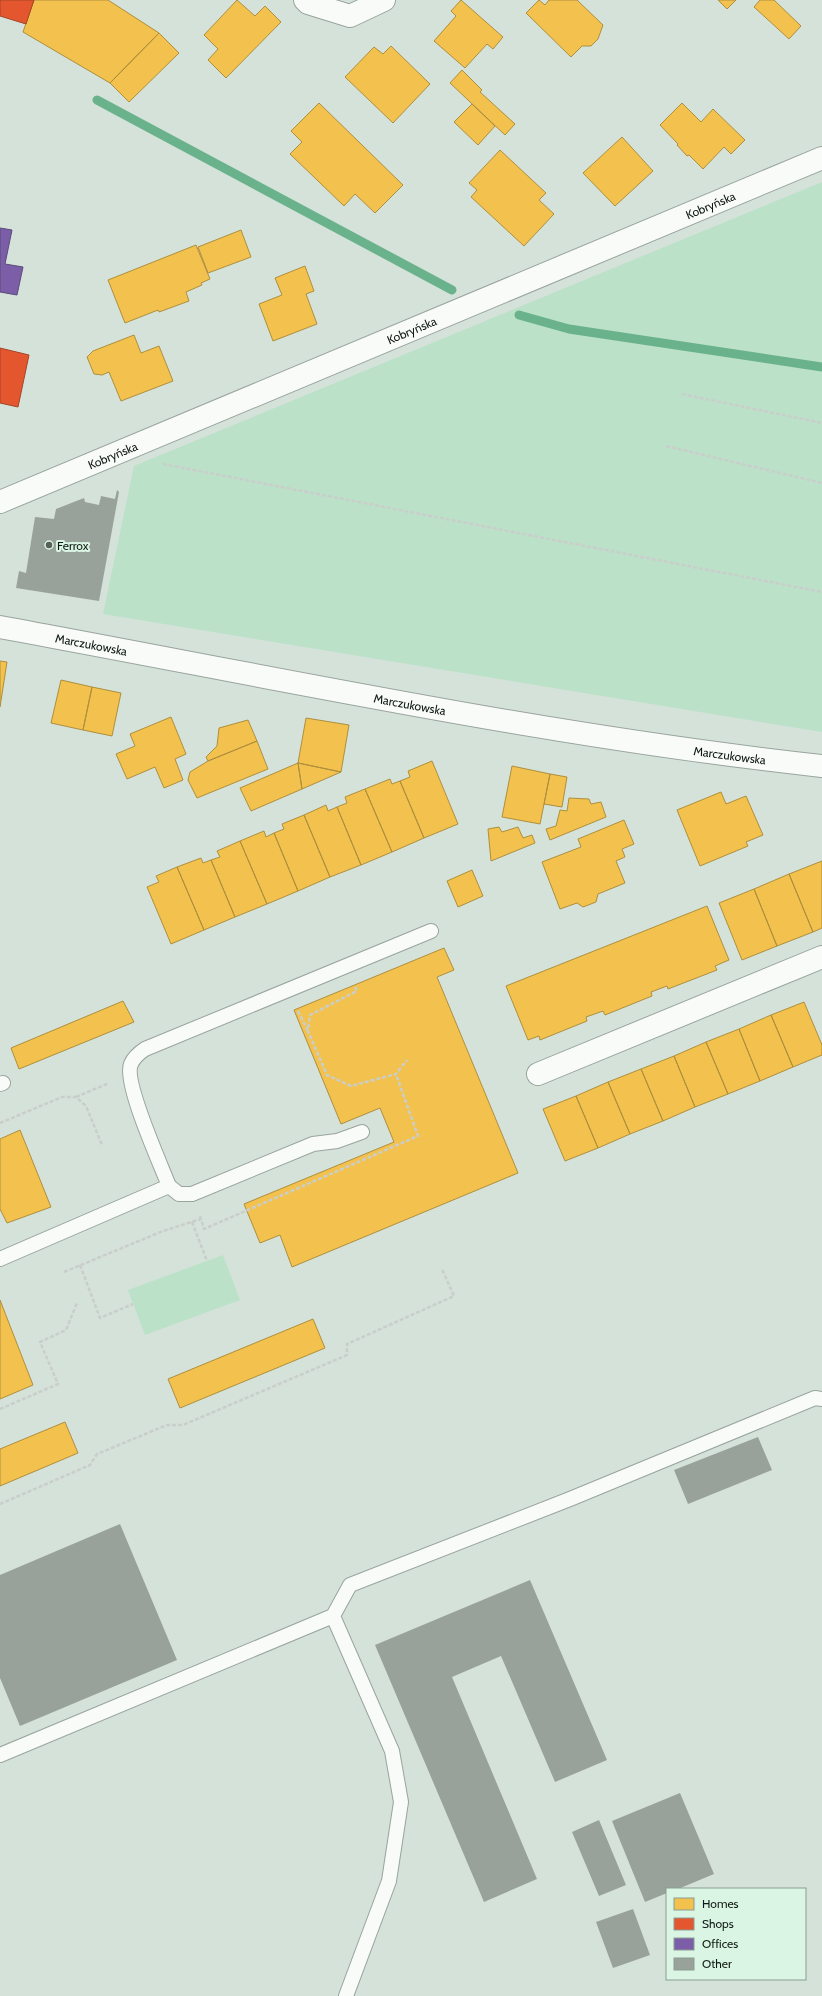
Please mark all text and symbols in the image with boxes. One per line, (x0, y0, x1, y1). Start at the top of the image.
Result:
street label: Kobryńska (683, 188, 738, 222)
street label: Kobryńska (384, 313, 439, 347)
street label: Kobryńska (86, 438, 140, 472)
place label: Ferrox (57, 538, 89, 553)
marker: Ferrox (44, 540, 54, 550)
street label: Marczukowska (54, 630, 129, 658)
street label: Marczukowska (373, 690, 447, 718)
street label: Marczukowska (693, 743, 767, 767)
legend (666, 1888, 806, 1980)
text: Homes (702, 1896, 739, 1911)
text: Shops (702, 1916, 734, 1931)
text: Offices (702, 1936, 738, 1951)
text: Other (702, 1956, 732, 1971)

